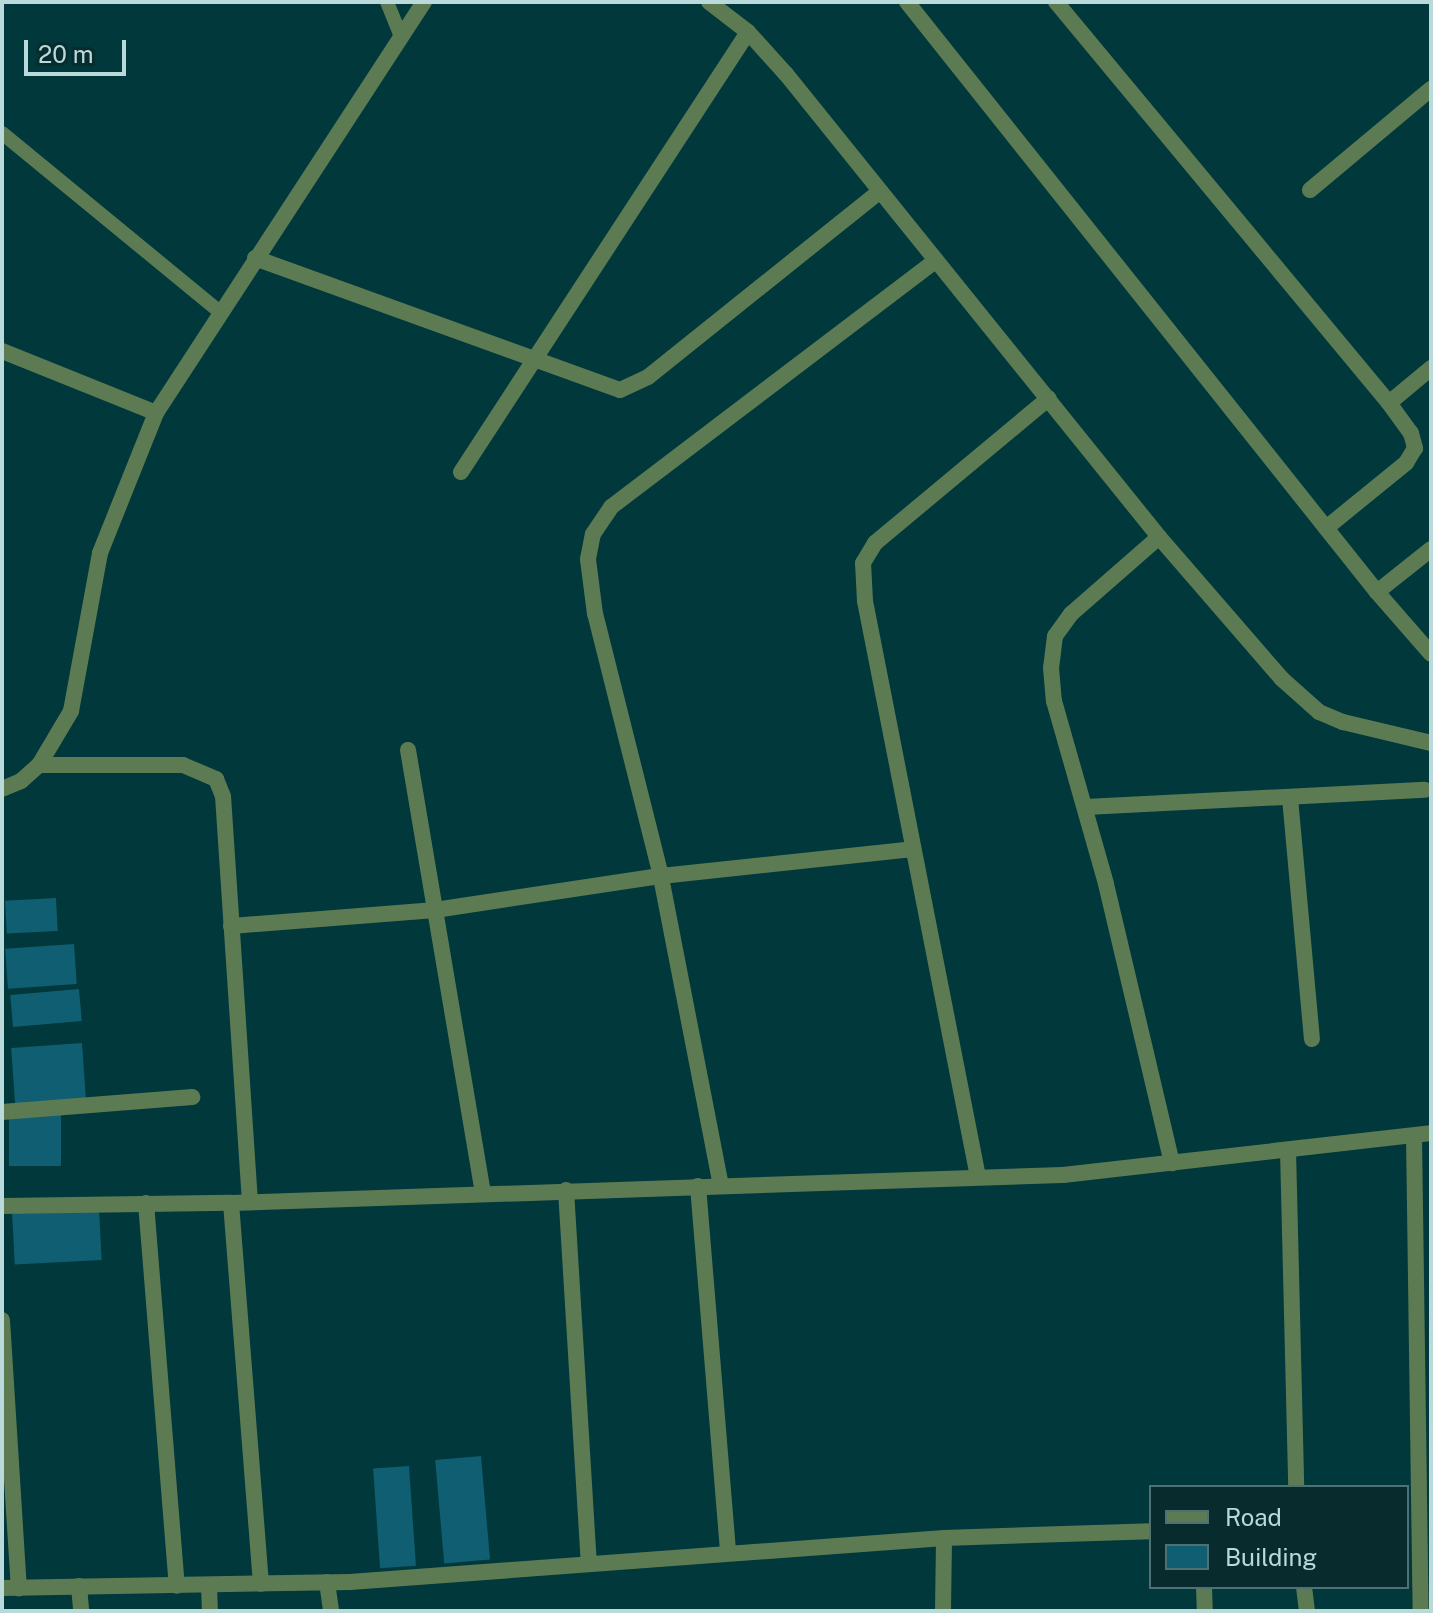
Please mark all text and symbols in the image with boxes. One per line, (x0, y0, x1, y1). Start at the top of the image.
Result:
scale bar (28, 24, 130, 74)
text: 20 m (38, 40, 94, 68)
legend (1149, 1485, 1409, 1589)
text: Road (1225, 1503, 1282, 1531)
text: Building (1225, 1543, 1317, 1571)

